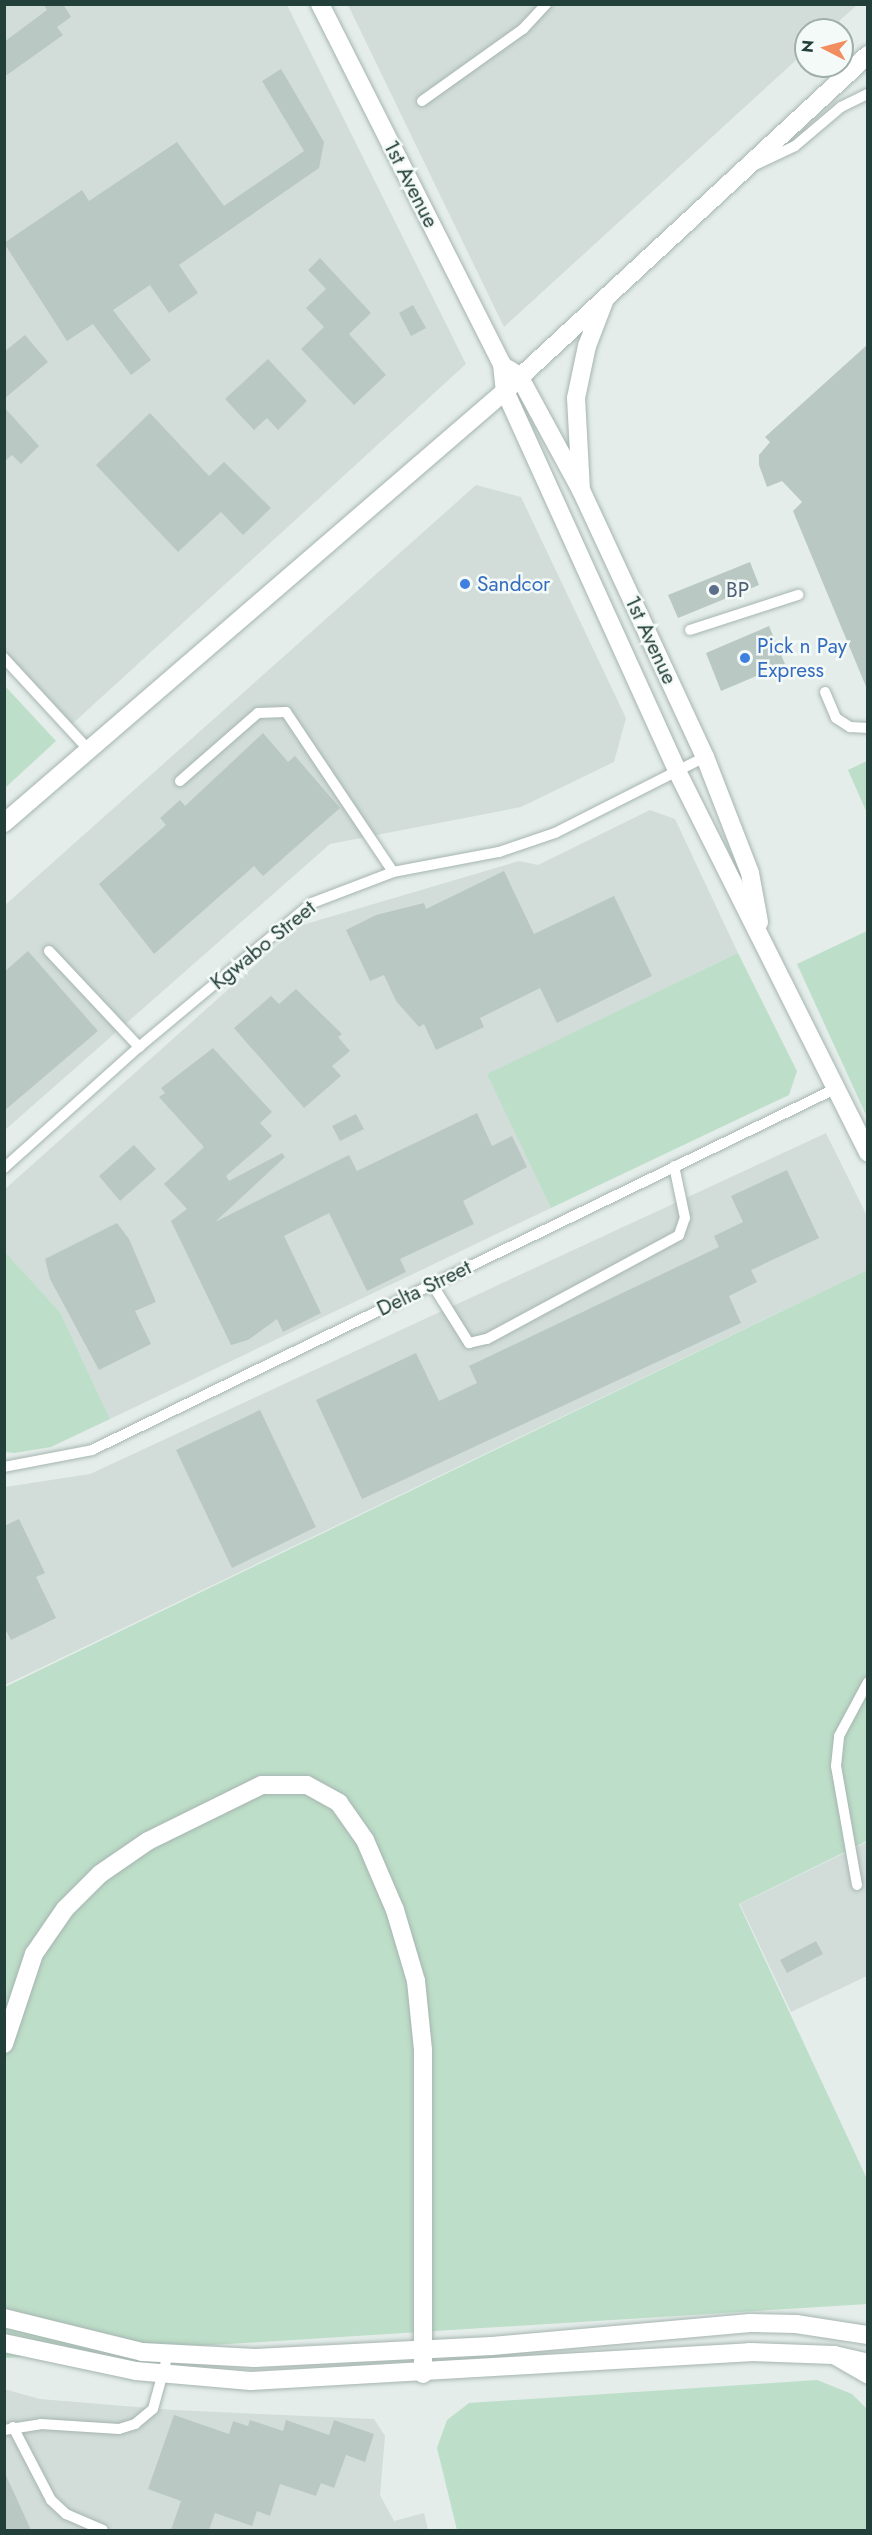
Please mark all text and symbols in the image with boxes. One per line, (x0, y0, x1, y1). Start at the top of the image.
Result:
north arrow (794, 18, 854, 78)
text: N (795, 39, 820, 54)
street label: 1st Avenue (378, 136, 444, 232)
place label: Sandcor (477, 571, 550, 597)
marker: Sandcor (458, 577, 472, 591)
place label: BP (726, 577, 749, 603)
marker: BP (707, 583, 721, 597)
street label: 1st Avenue (620, 592, 682, 688)
place label: Pick n Pay Express (757, 633, 847, 683)
marker: Pick n Pay Express (738, 651, 752, 665)
street label: Kgwabo Street (206, 895, 320, 995)
street label: Delta Street (373, 1254, 475, 1322)

